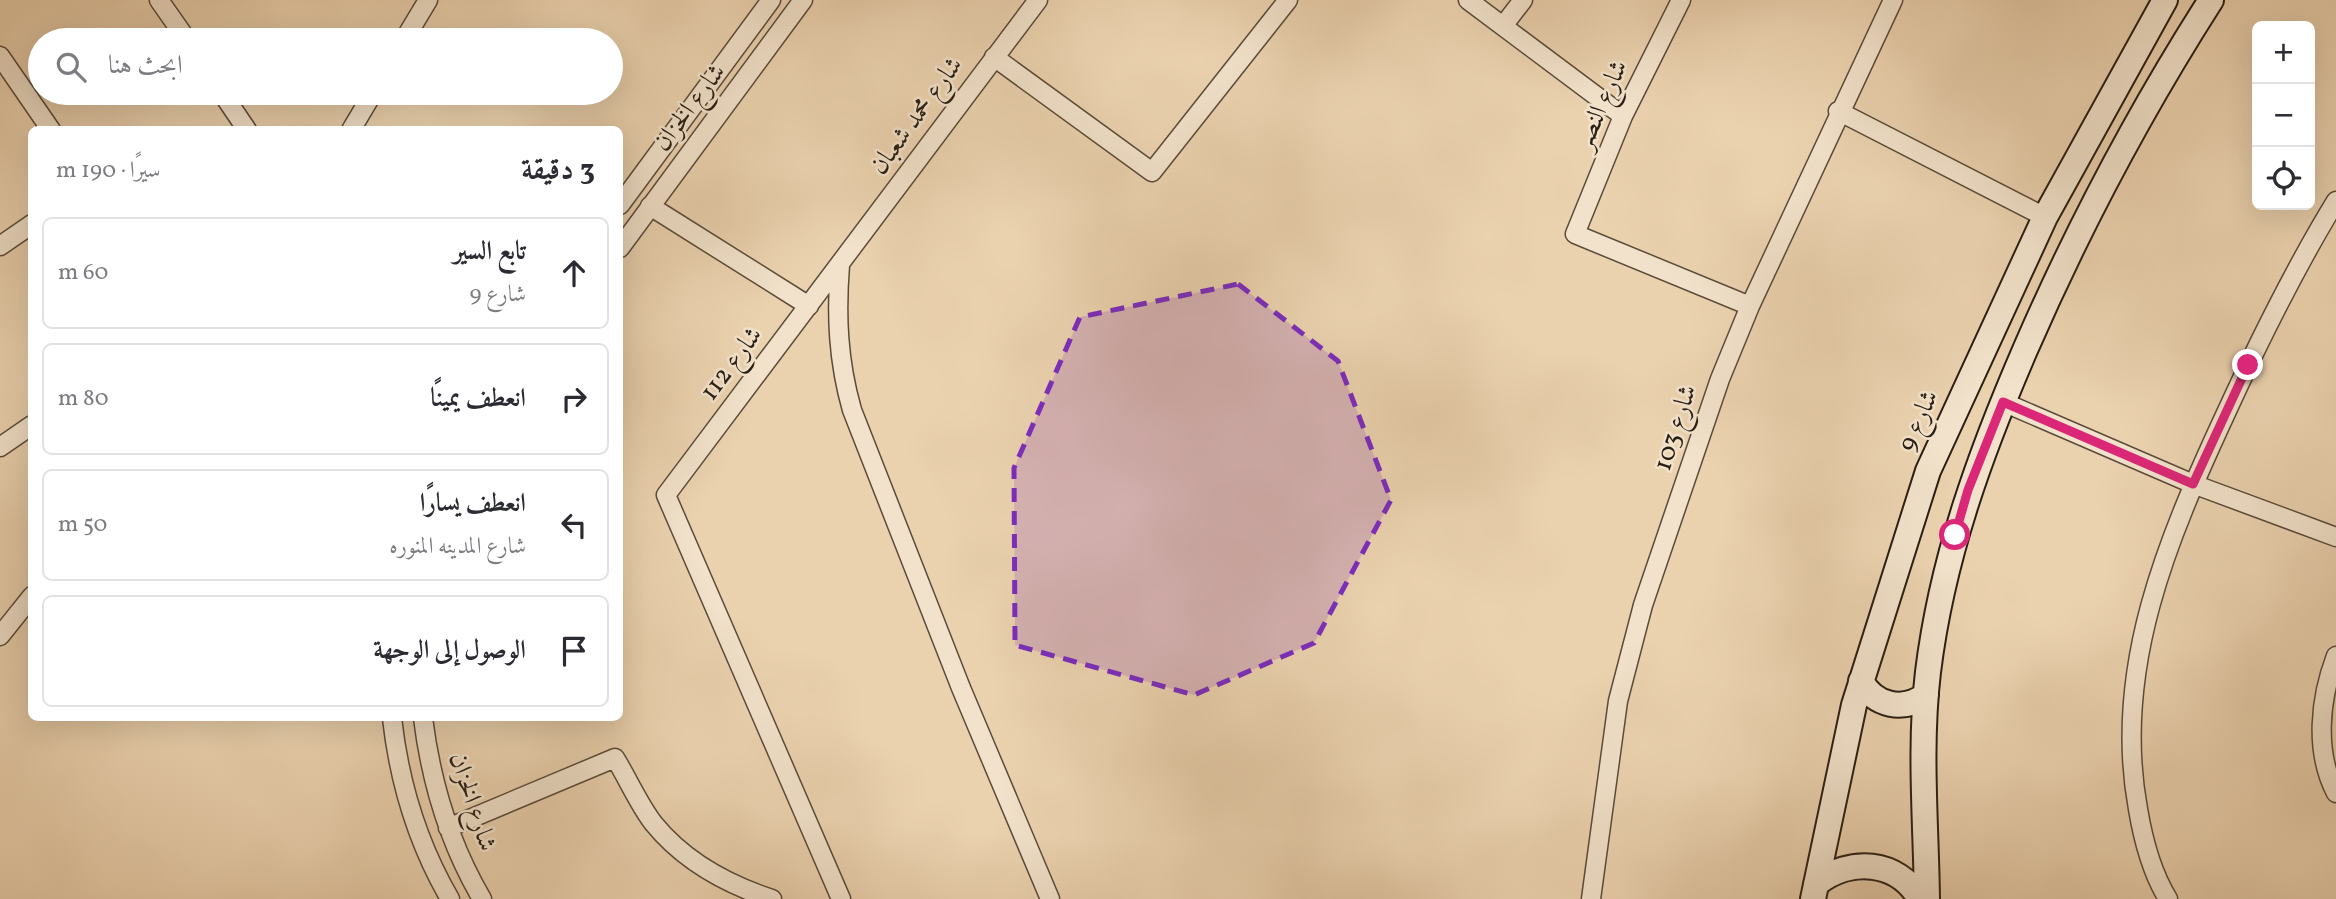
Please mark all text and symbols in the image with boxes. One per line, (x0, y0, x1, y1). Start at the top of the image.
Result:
map controls (2252, 21, 2315, 210)
button: + (2252, 21, 2315, 84)
search box (28, 28, 623, 105)
icon: search (52, 48, 90, 86)
text: ابحث هنا (108, 48, 183, 84)
street label: شارع محمد شعبان (862, 50, 974, 184)
street label: شارع النصر (1565, 55, 1639, 159)
street label: شارع الخزان (645, 57, 737, 161)
button: − (2252, 84, 2315, 147)
button: locate (2252, 147, 2315, 210)
text: 3 دقيقة (521, 150, 595, 192)
text: سيرًا · 190 m (56, 155, 161, 187)
text: تابع السير (453, 234, 526, 270)
icon: ahead (555, 254, 593, 292)
text: 60 m (58, 257, 108, 289)
text: شارع 9 (470, 279, 526, 311)
street label: شارع 112 (692, 319, 773, 410)
route end (2232, 349, 2263, 380)
icon: right (555, 380, 593, 418)
street label: شارع 103 (1645, 380, 1709, 476)
text: انعطف يمينًا (430, 381, 526, 417)
text: 80 m (58, 383, 108, 415)
street label: شارع 9 (1890, 385, 1950, 458)
text: انعطف يسارًا (420, 486, 526, 522)
icon: left (555, 506, 593, 544)
text: 50 m (58, 509, 107, 541)
route start (1939, 519, 1970, 550)
text: شارع المدينه المنوره (389, 531, 526, 563)
icon: arrive (555, 632, 593, 670)
text: الوصول إلى الوجهة (373, 633, 526, 669)
street label: شارع الخزان (437, 748, 505, 857)

